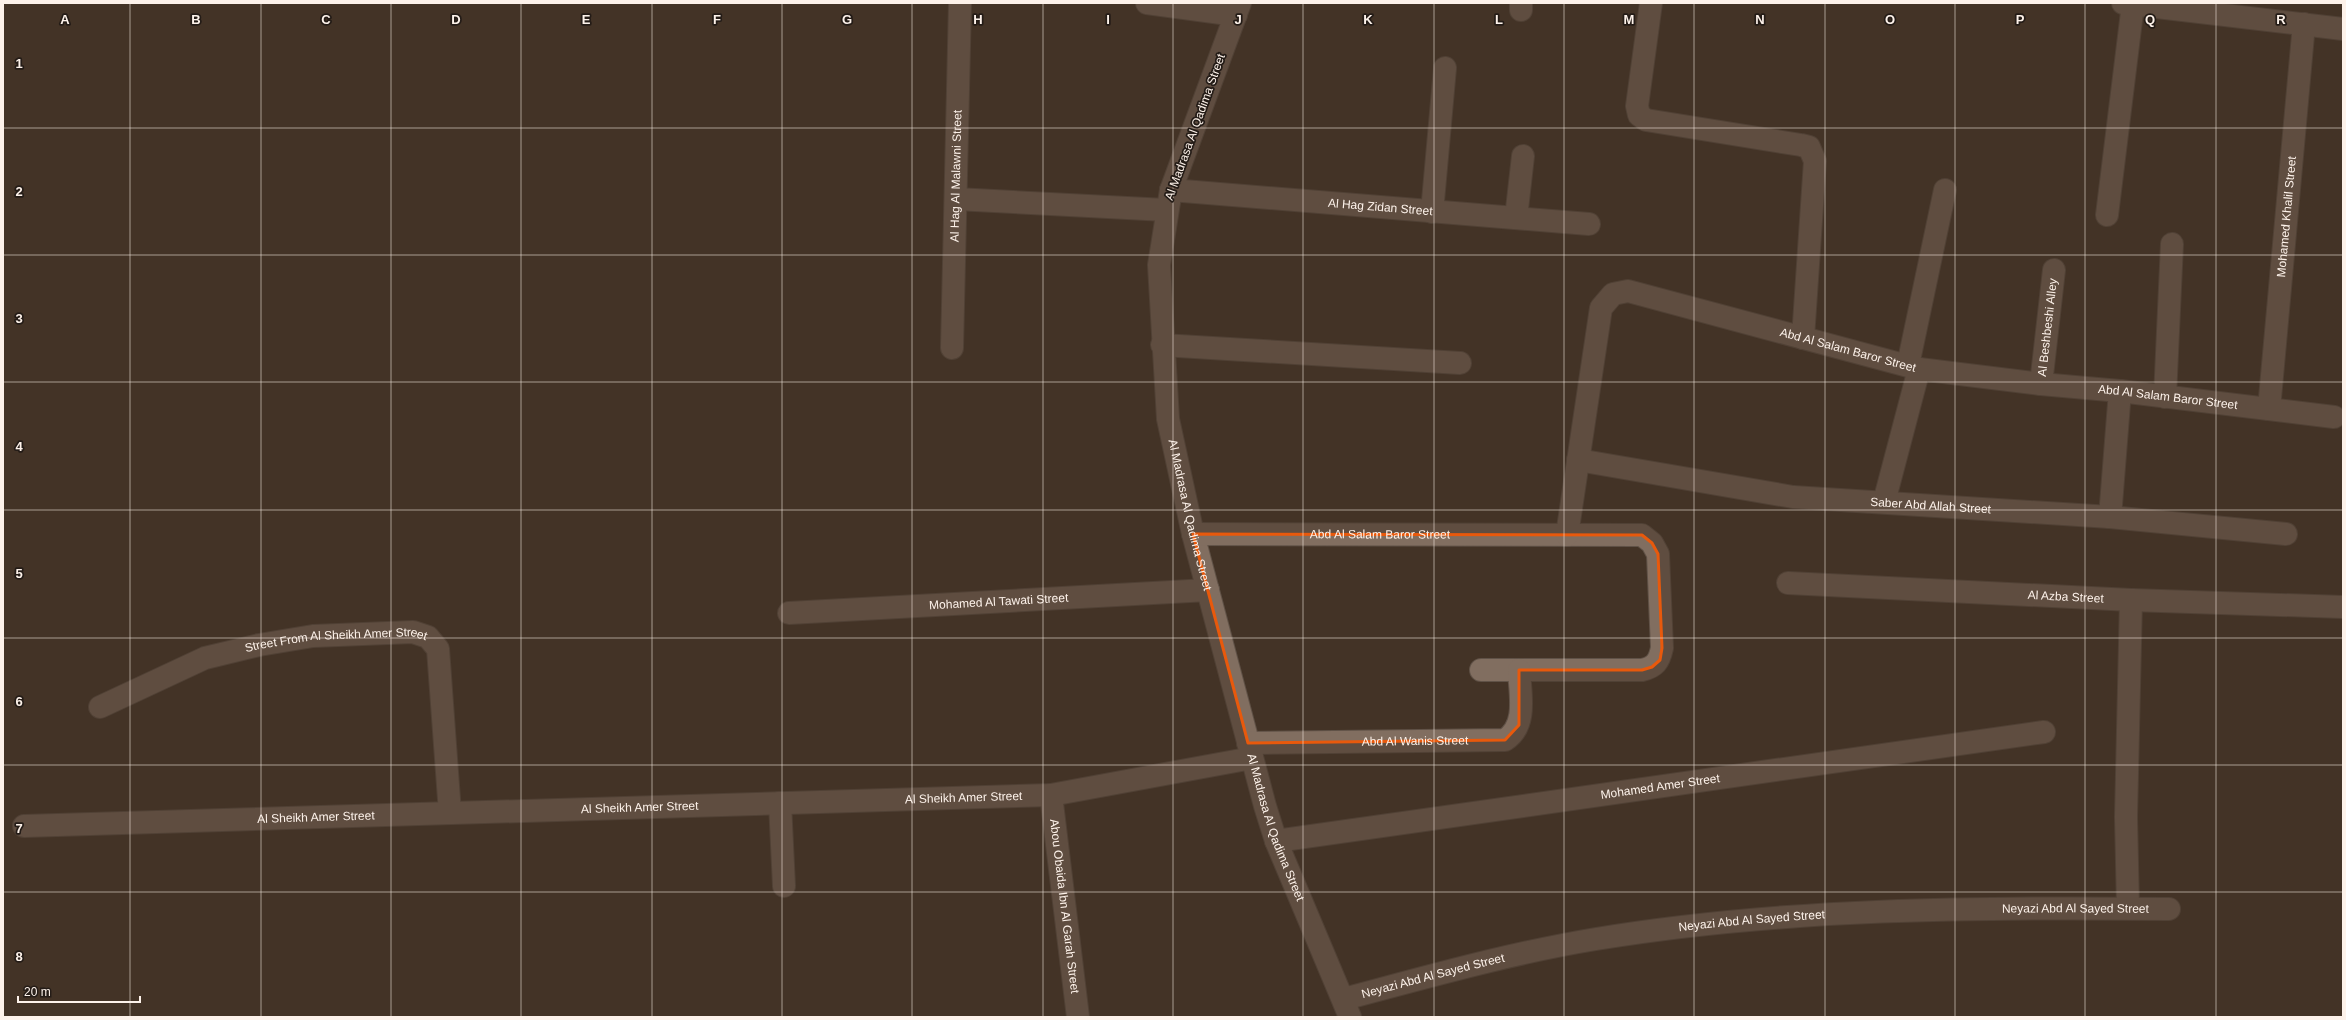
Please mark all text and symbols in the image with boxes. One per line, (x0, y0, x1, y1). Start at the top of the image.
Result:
text: A (60, 12, 70, 27)
text: B (191, 12, 201, 27)
text: C (321, 12, 331, 27)
text: D (451, 12, 461, 27)
text: E (582, 12, 591, 27)
text: F (713, 12, 721, 27)
text: G (842, 12, 852, 27)
text: H (973, 12, 983, 27)
text: I (1106, 12, 1110, 27)
text: J (1234, 12, 1242, 27)
text: K (1363, 12, 1373, 27)
text: L (1495, 12, 1503, 27)
text: M (1624, 12, 1634, 27)
text: N (1755, 12, 1765, 27)
text: O (1885, 12, 1895, 27)
text: P (2016, 12, 2025, 27)
text: Q (2145, 12, 2155, 27)
text: R (2276, 12, 2286, 27)
street label: Al Madrasa Al Qadima Street (1162, 51, 1228, 202)
text: 1 (15, 56, 23, 71)
street label: Al Hag Al Malawni Street (947, 109, 965, 242)
street label: Mohamed Khalil Street (2274, 155, 2299, 278)
text: 2 (15, 184, 23, 199)
street label: Al Hag Zidan Street (1327, 196, 1434, 218)
street label: Al Beshbeshi Alley (2035, 277, 2060, 377)
text: 3 (15, 311, 23, 326)
street label: Abd Al Salam Baror Street (1778, 325, 1918, 375)
street label: Abd Al Salam Baror Street (2098, 382, 2239, 412)
street label: Al Madrasa Al Qadima Street (1166, 438, 1215, 593)
text: 4 (15, 439, 23, 454)
street label: Saber Abd Allah Street (1870, 495, 1992, 517)
street label: Abd Al Salam Baror Street (1310, 527, 1451, 542)
text: 5 (15, 566, 23, 581)
street label: Al Azba Street (2027, 588, 2105, 606)
street label: Mohamed Al Tawati Street (929, 591, 1069, 612)
street label: Street From Al Sheikh Amer Street (243, 625, 430, 655)
text: 6 (15, 694, 23, 709)
street label: Abd Al Wanis Street (1362, 733, 1469, 749)
street label: Al Madrasa Al Qadima Street (1244, 752, 1308, 904)
street label: Mohamed Amer Street (1600, 771, 1721, 802)
street label: Al Sheikh Amer Street (905, 789, 1023, 806)
street label: Al Sheikh Amer Street (581, 799, 699, 816)
street label: Al Sheikh Amer Street (257, 808, 375, 826)
street label: Abou Obaida Ibn Al Garah Street (1047, 818, 1082, 995)
text: 7 (15, 821, 23, 836)
street label: Neyazi Abd Al Sayed Street (2002, 901, 2150, 916)
street label: Neyazi Abd Al Sayed Street (1678, 907, 1826, 934)
text: 8 (15, 949, 23, 964)
street label: Neyazi Abd Al Sayed Street (1360, 951, 1506, 1001)
scale bar (18, 978, 140, 1004)
text: 20 m (24, 985, 51, 999)

